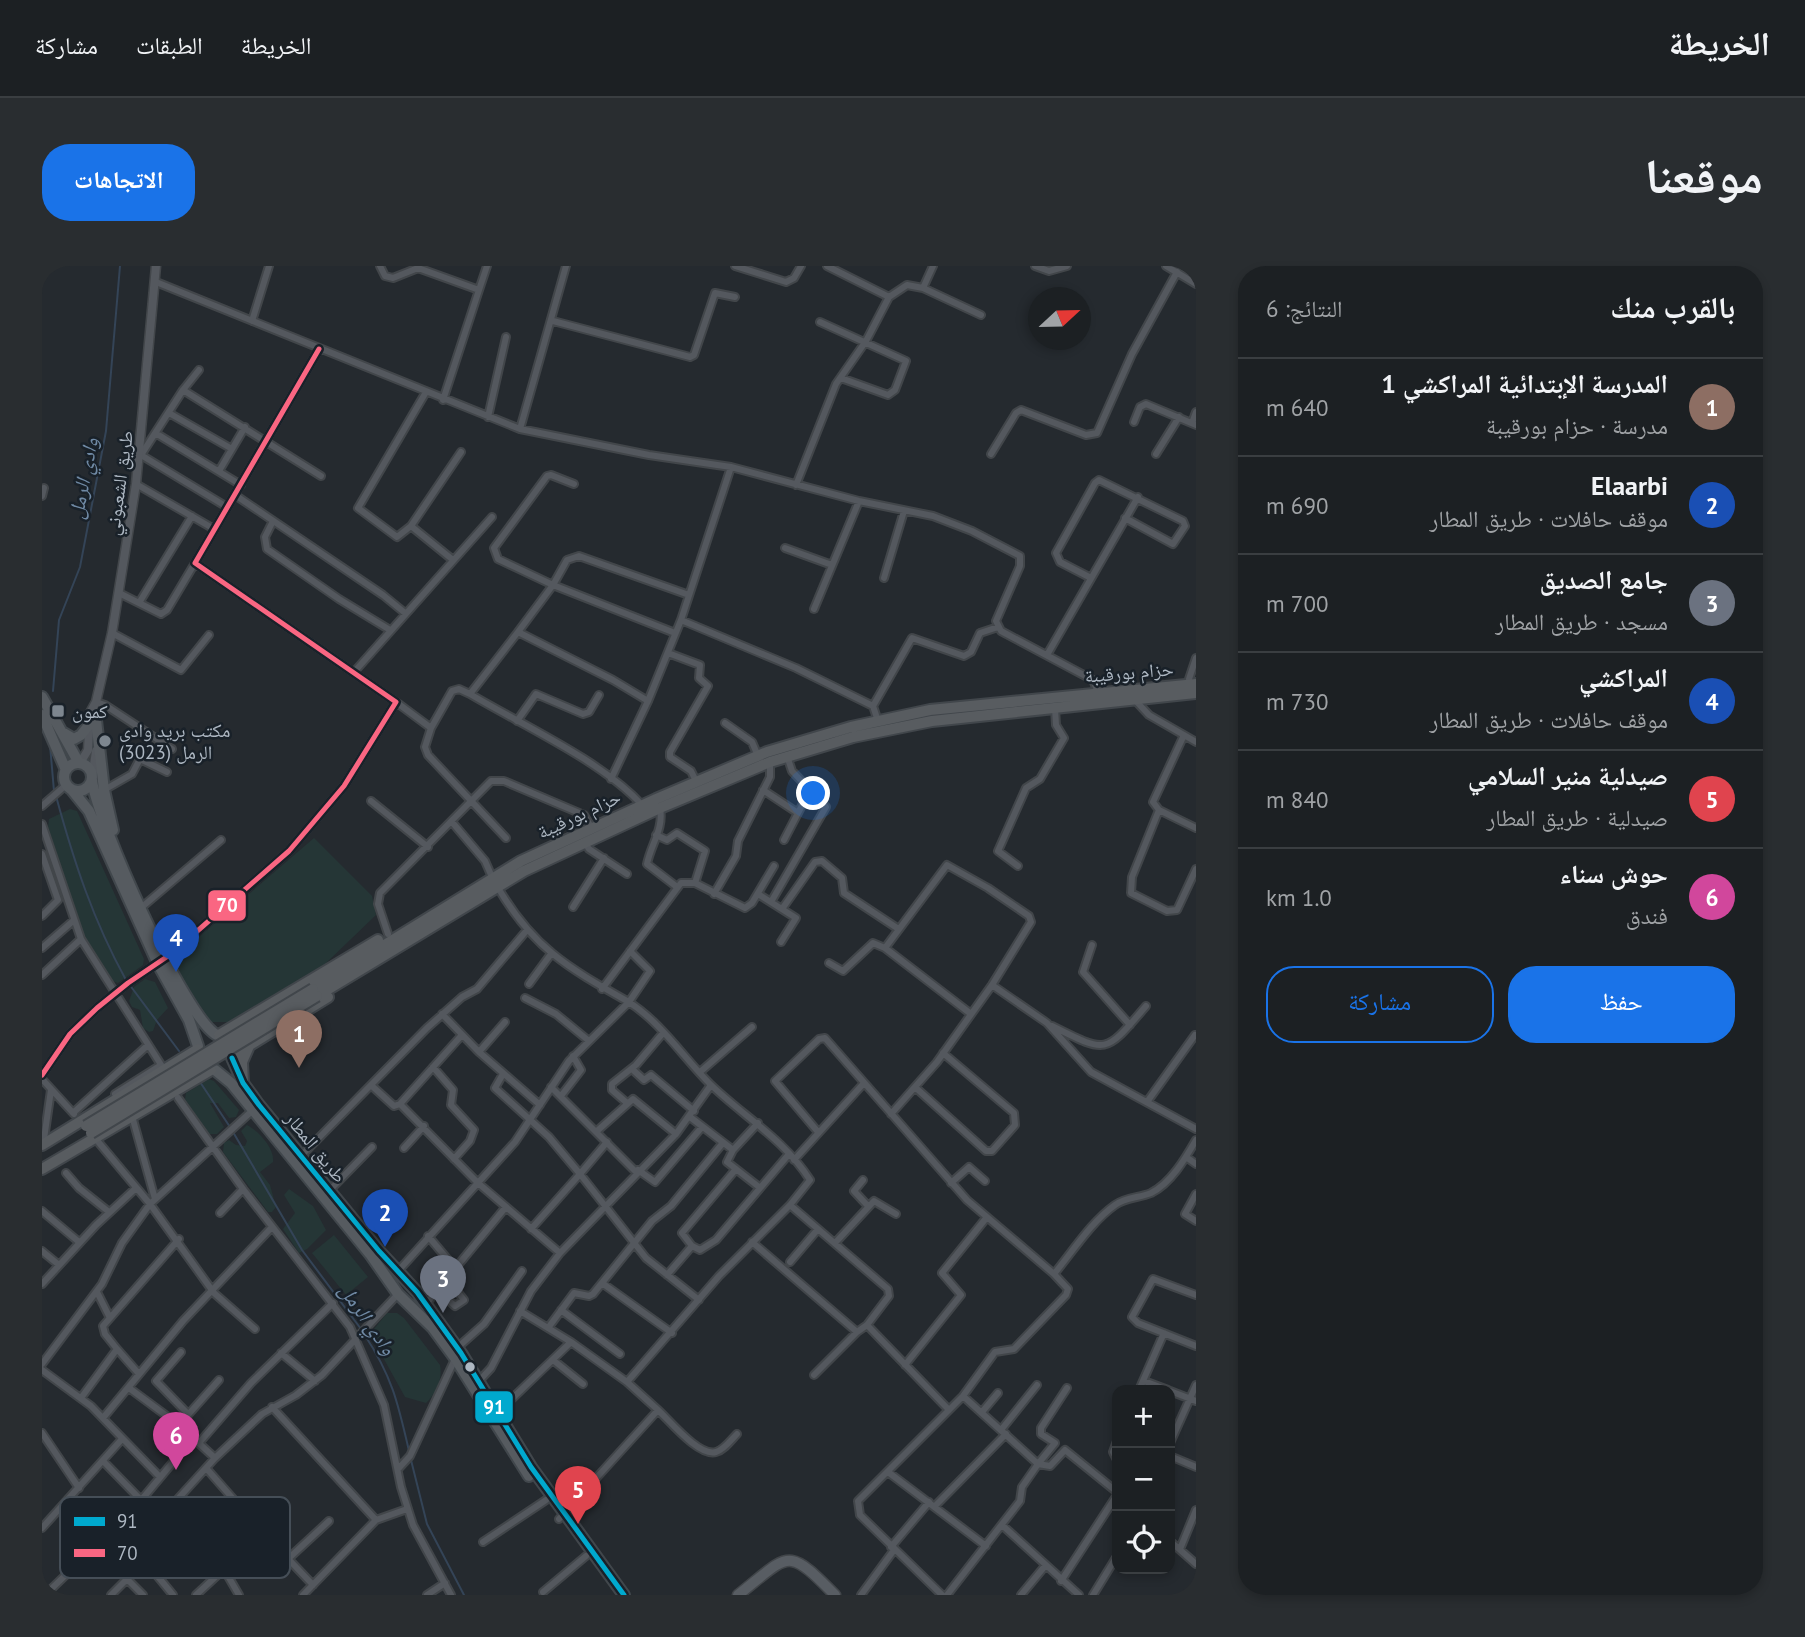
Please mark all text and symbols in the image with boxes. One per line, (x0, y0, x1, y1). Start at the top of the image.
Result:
text: الخريطة (1669, 21, 1770, 64)
text: مشاركة (35, 30, 98, 61)
text: الطبقات (136, 30, 203, 61)
text: الخريطة (241, 30, 311, 61)
text: موقعنا (1645, 143, 1763, 207)
button: الاتجاهات (42, 144, 195, 221)
north arrow (1028, 287, 1091, 350)
text: بالقرب منك (1610, 287, 1735, 326)
text: النتائج: 6 (1266, 294, 1343, 323)
text: المدرسة الإبتدائية المراكشي 1 (1381, 367, 1668, 400)
text: 640 m (1266, 393, 1328, 422)
text: 1 (1705, 393, 1719, 422)
text: مدرسة · حزام بورقيبة (1486, 411, 1668, 440)
street label: طريق الشعبوني (100, 429, 142, 538)
water label: وادي الرمل (62, 435, 107, 521)
text: Elaarbi (1591, 469, 1668, 502)
text: 690 m (1266, 491, 1328, 520)
text: 2 (1705, 491, 1719, 520)
text: موقف حافلات · طريق المطار (1430, 504, 1668, 533)
text: جامع الصديق (1539, 563, 1668, 596)
text: 700 m (1266, 589, 1328, 618)
text: 3 (1705, 589, 1719, 618)
text: مسجد · طريق المطار (1495, 607, 1668, 636)
street label: حزام بورقيبة (1084, 656, 1175, 690)
text: المراكشي (1579, 661, 1668, 694)
text: 730 m (1266, 687, 1328, 716)
text: 4 (1705, 687, 1719, 716)
place label: كمون (72, 699, 108, 723)
marker: كمون (50, 703, 66, 719)
text: موقف حافلات · طريق المطار (1430, 705, 1668, 734)
place label: مكتب بريد وادي الرمل (3023) (119, 718, 230, 764)
marker: مكتب بريد وادي الرمل (3023) (97, 733, 113, 749)
text: صيدلية منير السلامي (1468, 759, 1668, 792)
your location (796, 776, 830, 810)
street label: حزام بورقيبة (534, 784, 625, 846)
text: 840 m (1266, 785, 1328, 814)
text: 5 (1705, 785, 1719, 814)
text: صيدلية · طريق المطار (1486, 803, 1668, 832)
text: حوش سناء (1559, 857, 1668, 890)
text: 1.0 km (1266, 883, 1332, 912)
text: 6 (1705, 883, 1719, 912)
line badge: 70 (207, 889, 247, 922)
text: 70 (216, 893, 238, 917)
text: فندق (1626, 901, 1668, 930)
pin: 4 (153, 914, 199, 972)
button: مشاركة (1266, 966, 1494, 1043)
button: حفظ (1508, 966, 1735, 1043)
pin: 1 (276, 1010, 322, 1068)
street label: طريق المطار (279, 1106, 352, 1187)
pin: 2 (362, 1189, 408, 1247)
pin: 3 (420, 1255, 466, 1313)
water label: وادي الرمل (331, 1278, 403, 1362)
unlabelled marker (463, 1360, 477, 1374)
map controls (1112, 1385, 1175, 1574)
button: + (1112, 1385, 1175, 1448)
line badge: 91 (474, 1390, 514, 1424)
text: 91 (483, 1395, 505, 1419)
pin: 6 (153, 1412, 199, 1470)
button: − (1112, 1448, 1175, 1511)
pin: 5 (555, 1466, 601, 1524)
legend (60, 1497, 290, 1578)
text: 91 (117, 1509, 138, 1533)
button: locate (1112, 1511, 1175, 1574)
text: 70 (117, 1541, 138, 1565)

